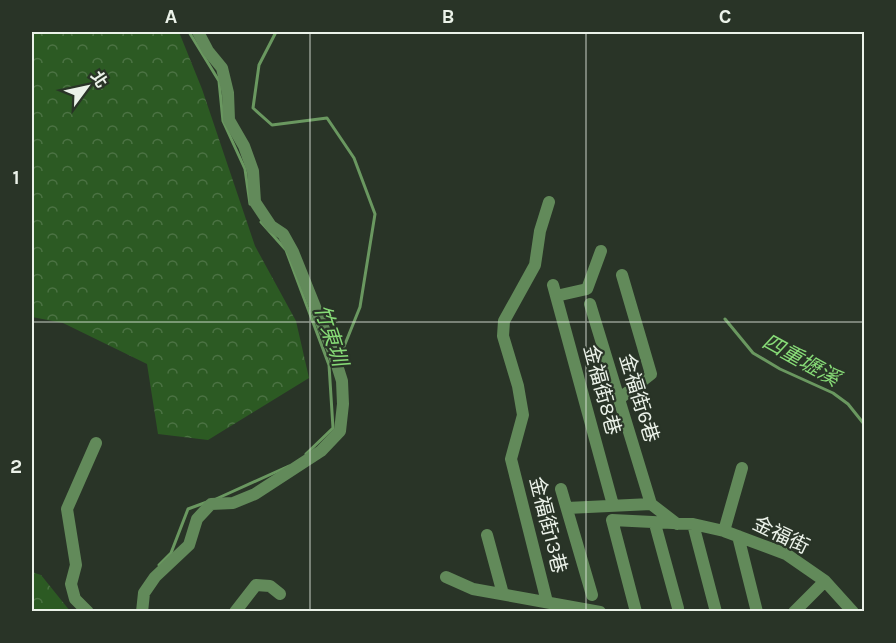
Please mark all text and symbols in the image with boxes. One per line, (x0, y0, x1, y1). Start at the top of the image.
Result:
text: A (165, 5, 178, 28)
text: B (442, 5, 454, 28)
text: C (719, 5, 731, 28)
north arrow (57, 57, 117, 117)
text: 北 (87, 67, 111, 91)
text: 1 (12, 166, 20, 189)
water label: 竹東圳 (310, 301, 353, 372)
water label: 四重壢溪 (758, 329, 846, 392)
street label: 金福街8巷 (579, 342, 625, 438)
street label: 金福街6巷 (615, 351, 663, 445)
text: 2 (10, 455, 22, 478)
street label: 金福街13巷 (525, 474, 571, 576)
street label: 金福街 (749, 512, 813, 558)

